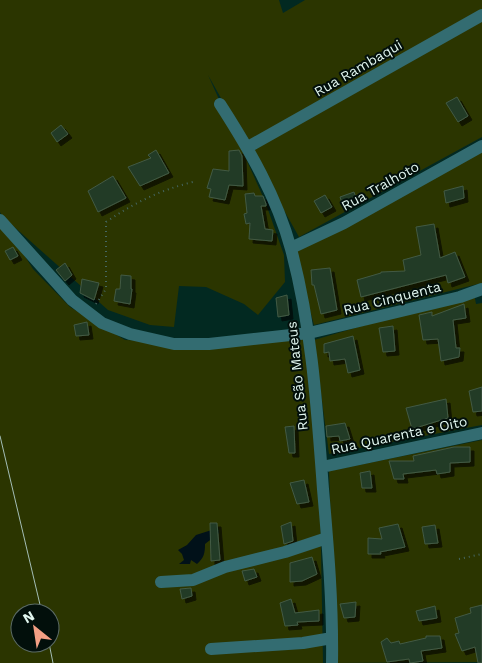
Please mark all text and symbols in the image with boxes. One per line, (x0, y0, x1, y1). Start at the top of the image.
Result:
street label: Rua Rambaqui (311, 36, 405, 100)
street label: Rua Tralhoto (338, 158, 422, 214)
street label: Rua Cinquenta (342, 278, 443, 318)
street label: Rua São Mateus (283, 321, 311, 431)
street label: Rua Quarenta e Oito (329, 413, 469, 457)
north arrow (10, 603, 60, 653)
text: N (20, 607, 37, 626)

